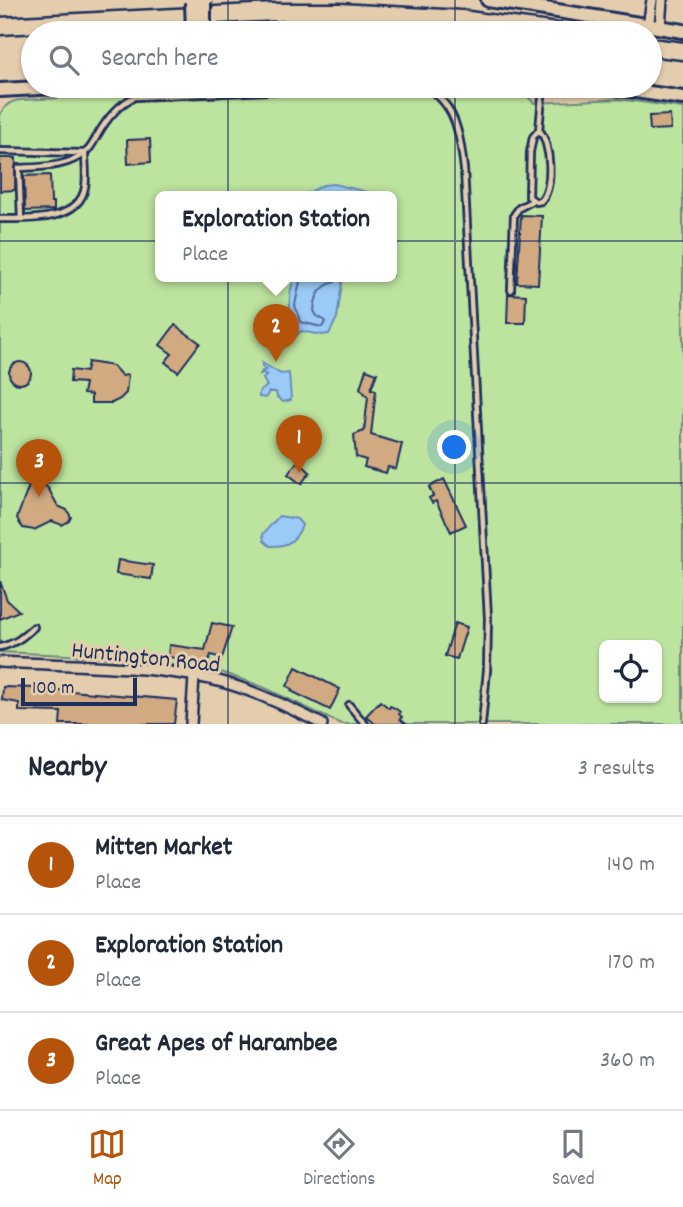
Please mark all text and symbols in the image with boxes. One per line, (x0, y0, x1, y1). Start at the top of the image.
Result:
search box (21, 21, 662, 98)
icon: search (45, 41, 83, 79)
text: Search here (101, 41, 219, 78)
popup (155, 191, 397, 282)
text: Exploration Station (182, 202, 370, 239)
text: Place (182, 239, 228, 272)
pin: 2 (253, 304, 299, 362)
pin: 1 (276, 415, 322, 473)
your location (437, 430, 471, 464)
pin: 3 (16, 439, 62, 497)
street label: Huntington Road (70, 634, 222, 684)
map controls (599, 640, 662, 703)
button: locate (599, 640, 662, 703)
scale bar (21, 675, 136, 707)
text: 100 m (32, 676, 74, 703)
text: Nearby (28, 748, 106, 791)
text: 3 results (578, 753, 655, 786)
text: Mitten Market (95, 830, 232, 867)
text: 1 (48, 849, 54, 882)
text: 140 m (607, 849, 655, 882)
text: Place (95, 867, 141, 900)
text: Exploration Station (95, 928, 283, 965)
text: 2 (46, 947, 56, 980)
text: 170 m (608, 947, 655, 980)
text: Place (95, 965, 141, 998)
text: Great Apes of Harambee (95, 1026, 338, 1063)
text: 3 (46, 1045, 56, 1078)
text: 360 m (600, 1045, 655, 1078)
text: Place (95, 1063, 141, 1096)
tab: Map (88, 1125, 126, 1194)
tab: Directions (303, 1125, 375, 1194)
tab: Saved (552, 1125, 595, 1194)

